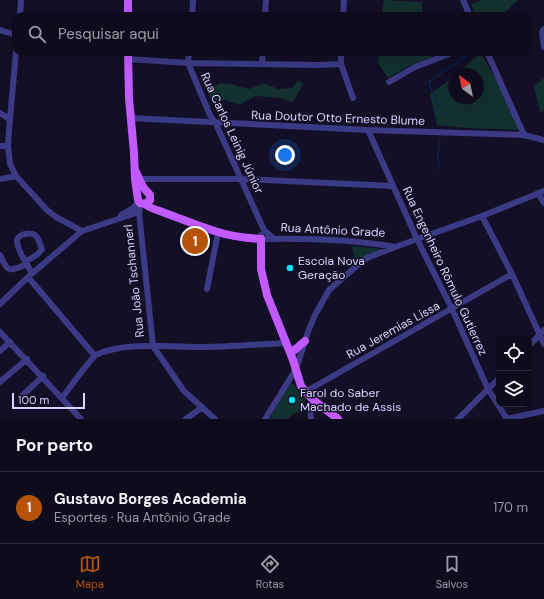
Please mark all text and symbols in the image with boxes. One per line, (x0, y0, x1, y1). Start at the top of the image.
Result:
search box (12, 12, 532, 56)
icon: search (26, 23, 48, 45)
text: Pesquisar aqui (58, 24, 159, 44)
north arrow (448, 68, 484, 104)
street label: Rua Carlos Leinig Júnior (197, 70, 267, 197)
street label: Rua Doutor Otto Ernesto Blume (251, 107, 425, 129)
your location (275, 145, 295, 165)
street label: Rua Engenheiro Rômulo Gutierrez (399, 184, 491, 358)
street label: Rua Antônio Grade (280, 219, 386, 241)
street label: Rua João Tschannerl (120, 224, 148, 338)
pin: 1 (182, 226, 208, 256)
place label: Escola Nova Geração (298, 253, 365, 283)
marker: Escola Nova Geração (285, 263, 295, 273)
street label: Rua Jeremias Lissa (343, 298, 443, 362)
map controls (496, 335, 532, 407)
button: locate (496, 335, 532, 371)
button: layers (496, 371, 532, 407)
place label: Farol do Saber Machado de Assis (300, 385, 401, 415)
scale bar (12, 391, 85, 410)
text: 100 m (18, 393, 49, 407)
marker: Farol do Saber Machado de Assis (287, 395, 297, 405)
text: Por perto (16, 434, 93, 456)
text: Gustavo Borges Academia (54, 489, 246, 509)
text: 1 (27, 499, 31, 516)
text: 170 m (493, 499, 528, 516)
text: Esportes · Rua Antônio Grade (54, 509, 230, 526)
tab: Mapa (76, 553, 104, 591)
tab: Rotas (256, 553, 284, 591)
tab: Salvos (436, 553, 468, 591)

